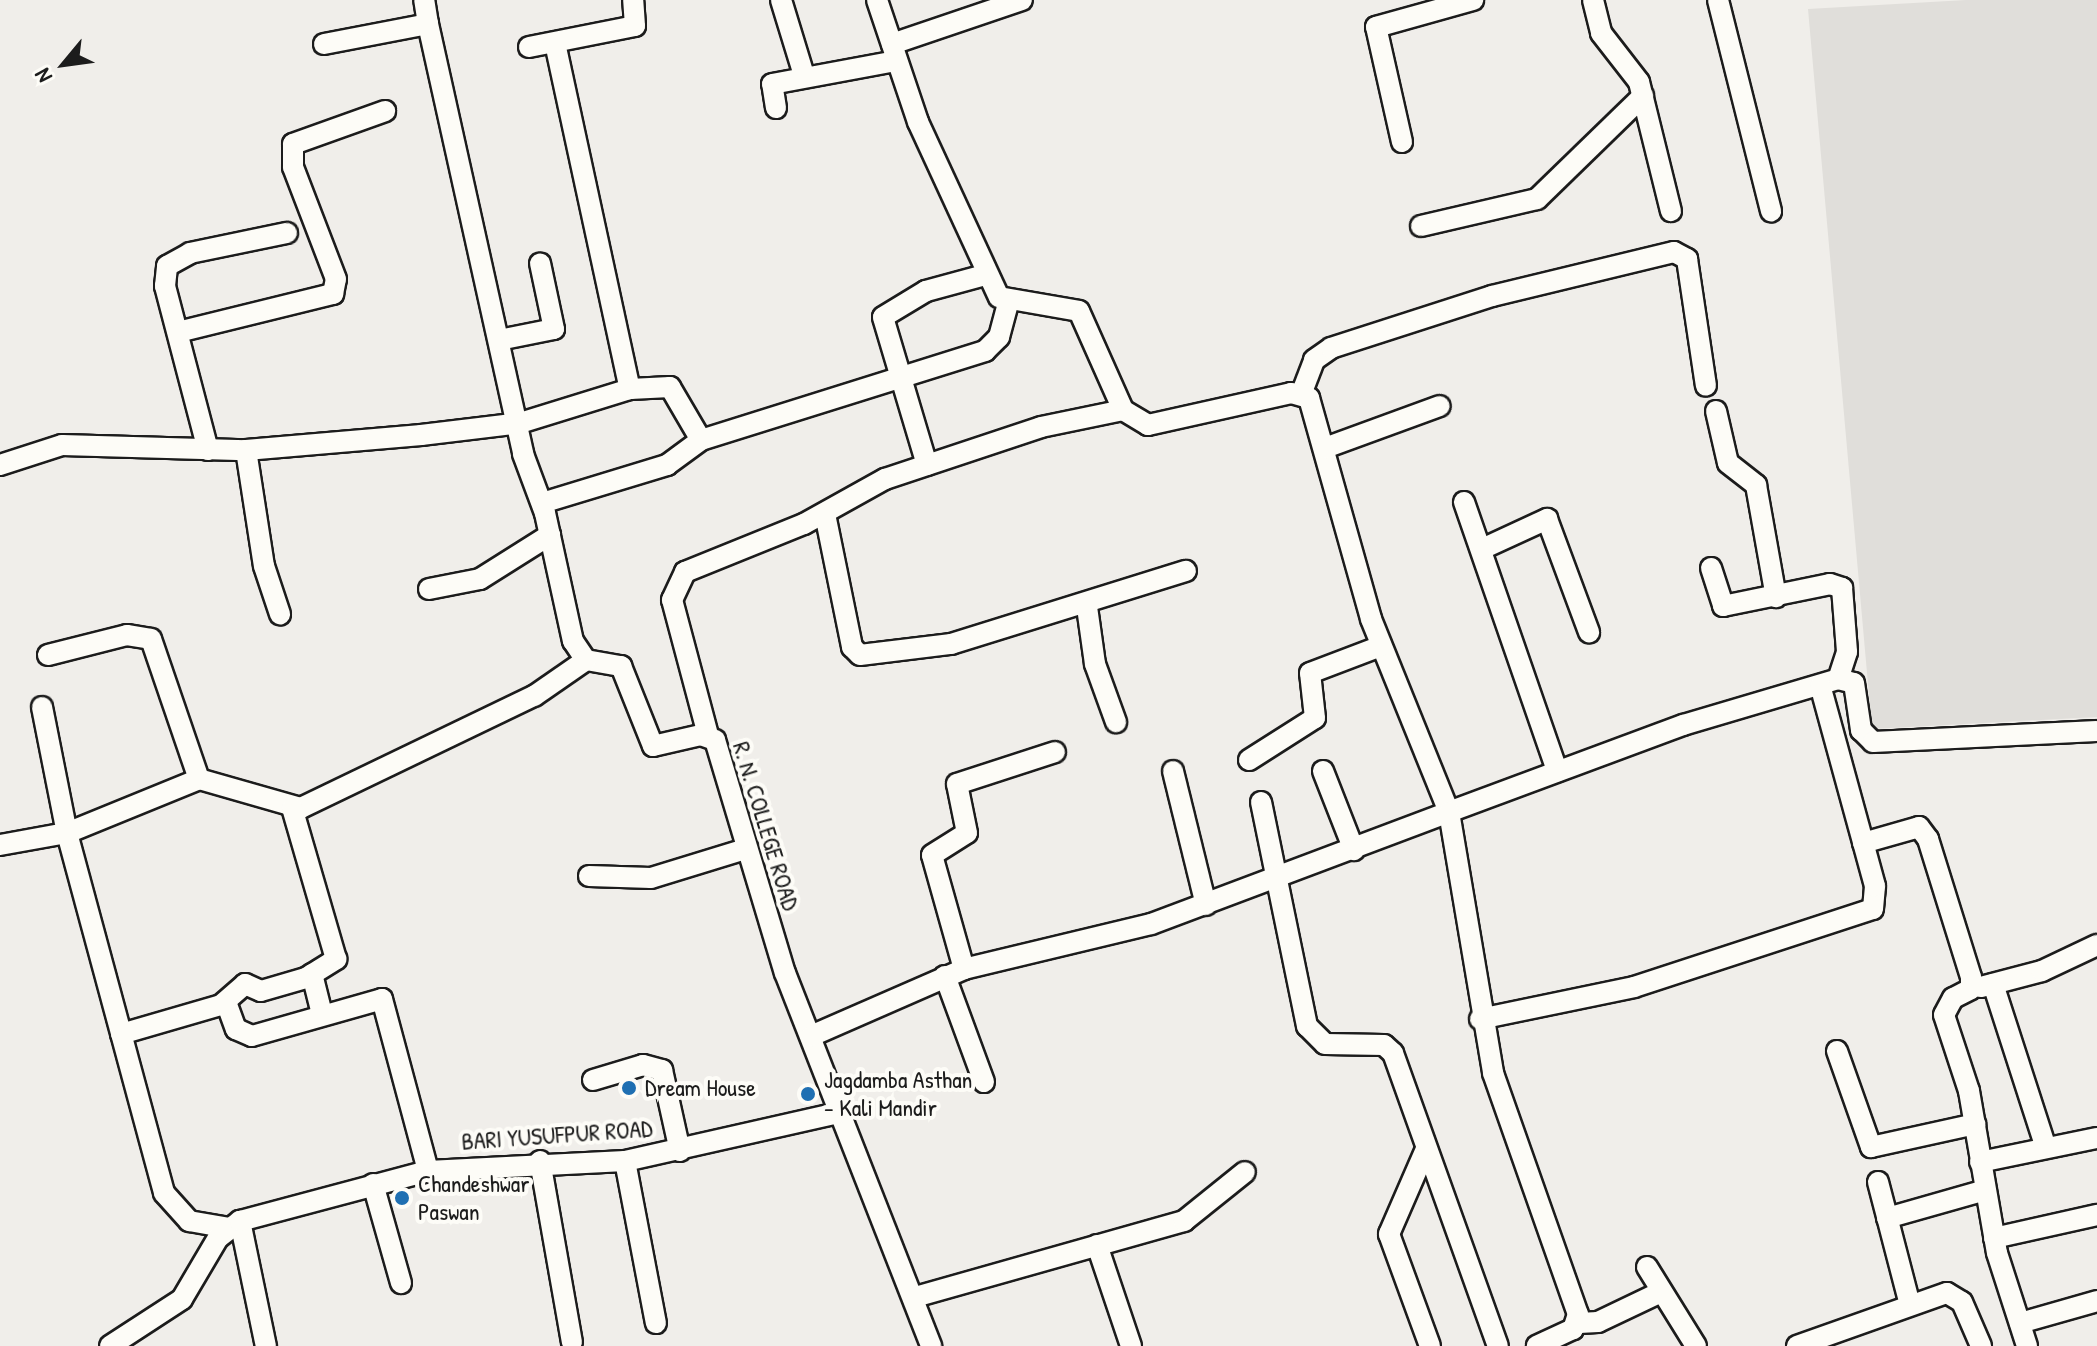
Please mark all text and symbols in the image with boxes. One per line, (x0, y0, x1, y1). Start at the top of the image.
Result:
north arrow (24, 24, 104, 104)
text: N (27, 63, 59, 88)
street label: R. N. COLLEGE ROAD (727, 738, 805, 914)
place label: Jagdamba Asthan - Kali Mandir (824, 1066, 972, 1122)
place label: Dream House (645, 1074, 756, 1102)
marker: Dream House (620, 1079, 638, 1097)
marker: Jagdamba Asthan - Kali Mandir (799, 1085, 817, 1103)
street label: BARI YUSUFPUR ROAD (460, 1114, 654, 1156)
place label: Chandeshwar Paswan (418, 1170, 529, 1226)
marker: Chandeshwar Paswan (393, 1189, 411, 1207)

